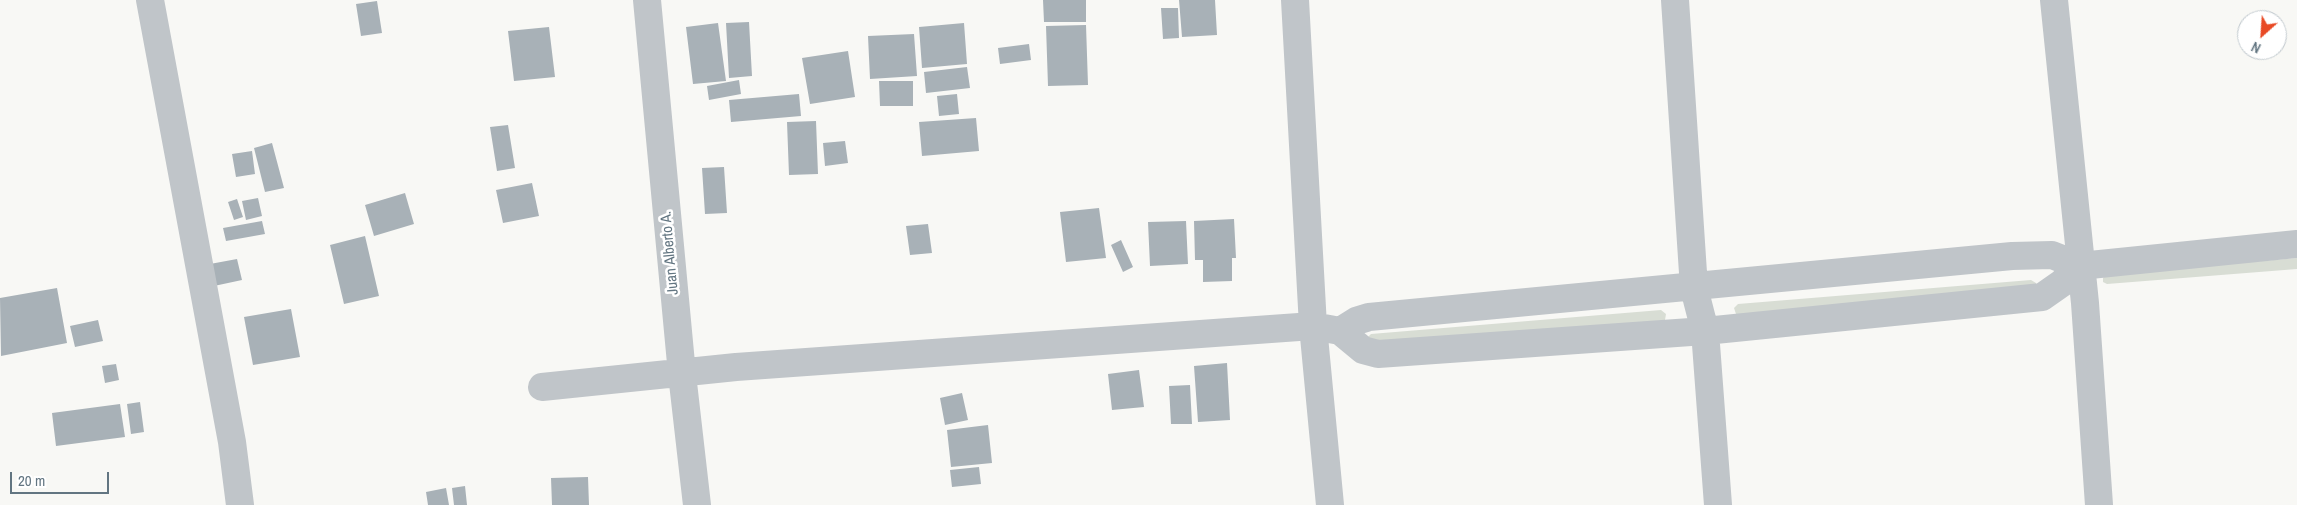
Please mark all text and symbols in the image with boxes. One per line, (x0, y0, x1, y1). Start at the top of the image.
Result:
north arrow (2237, 10, 2287, 60)
text: N (2248, 38, 2264, 57)
street label: Juan Alberto A. (657, 210, 683, 296)
scale bar (12, 462, 111, 494)
text: 20 m (18, 470, 45, 491)

